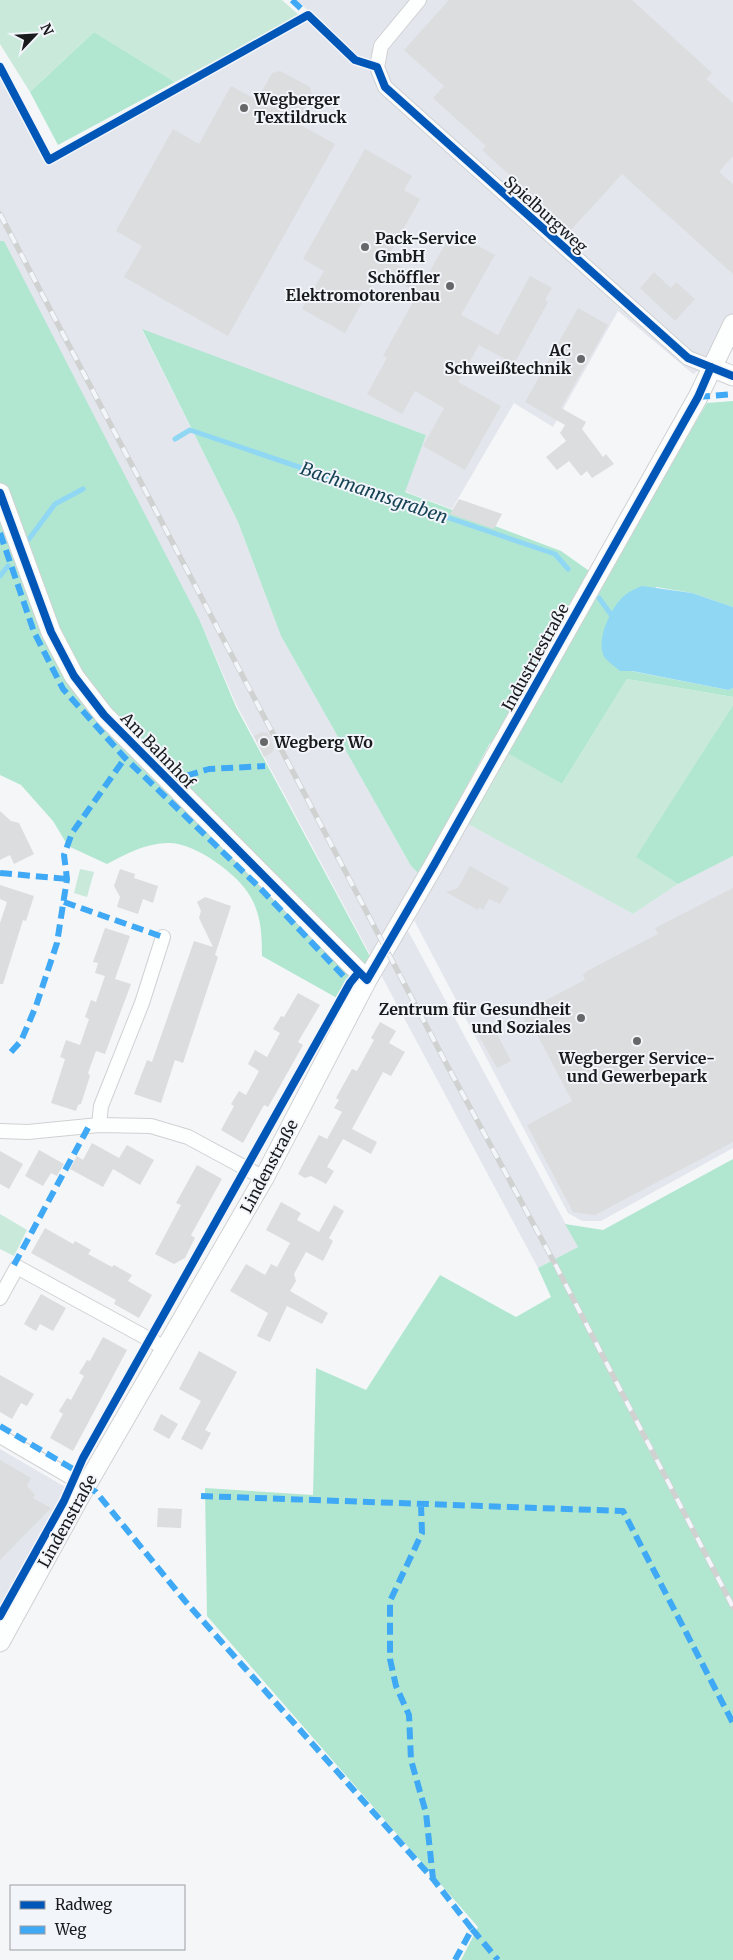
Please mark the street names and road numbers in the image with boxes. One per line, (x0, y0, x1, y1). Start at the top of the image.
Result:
street label: Spielburgweg (500, 171, 592, 257)
street label: Industriestraße (497, 600, 573, 714)
street label: Am Bahnhof (116, 707, 200, 793)
street label: Lindenstraße (236, 1116, 302, 1216)
street label: Lindenstraße (33, 1471, 101, 1571)

